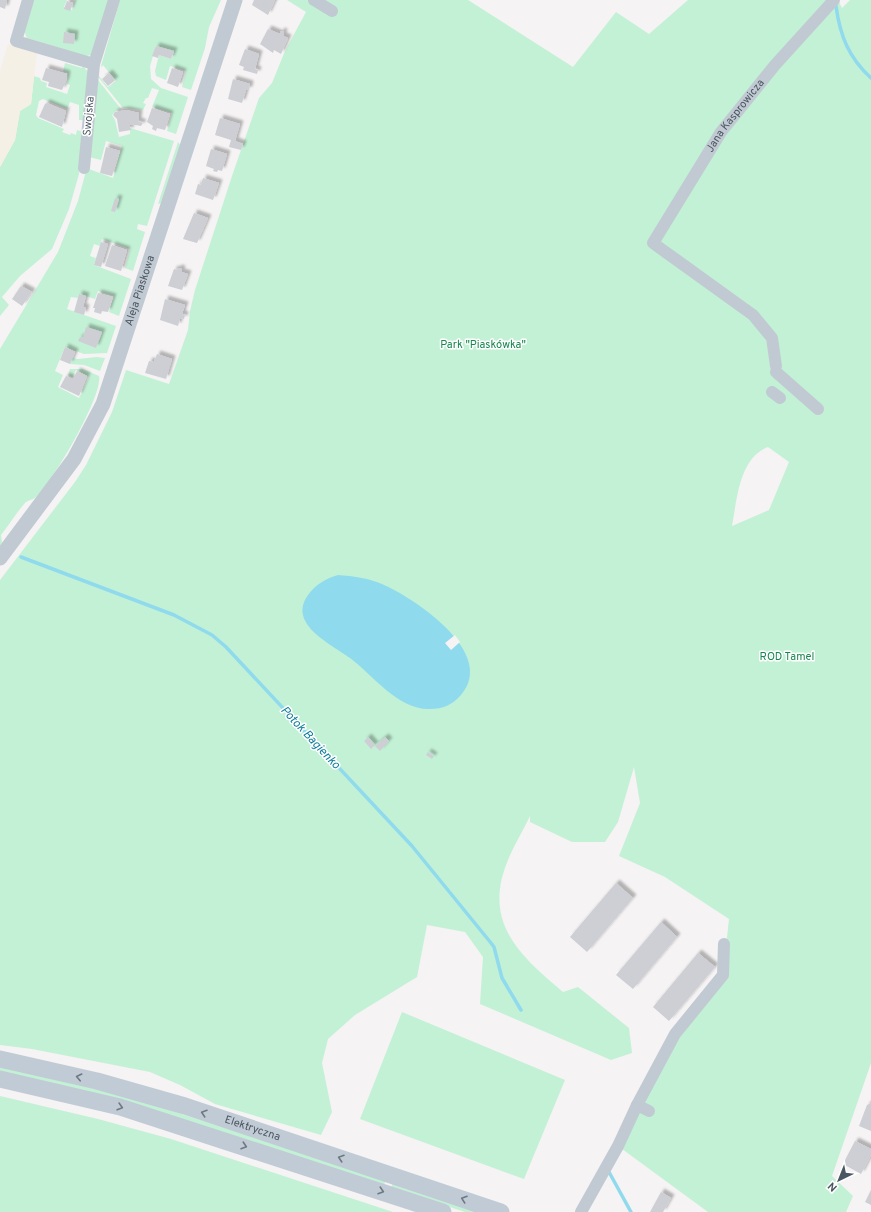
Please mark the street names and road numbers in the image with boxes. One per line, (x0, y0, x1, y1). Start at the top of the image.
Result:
street label: Jana Kasprowicza (703, 76, 768, 155)
street label: Swojska (80, 96, 98, 136)
street label: Aleja Piaskowa (122, 253, 158, 328)
street label: Elektryczna (223, 1113, 282, 1145)

